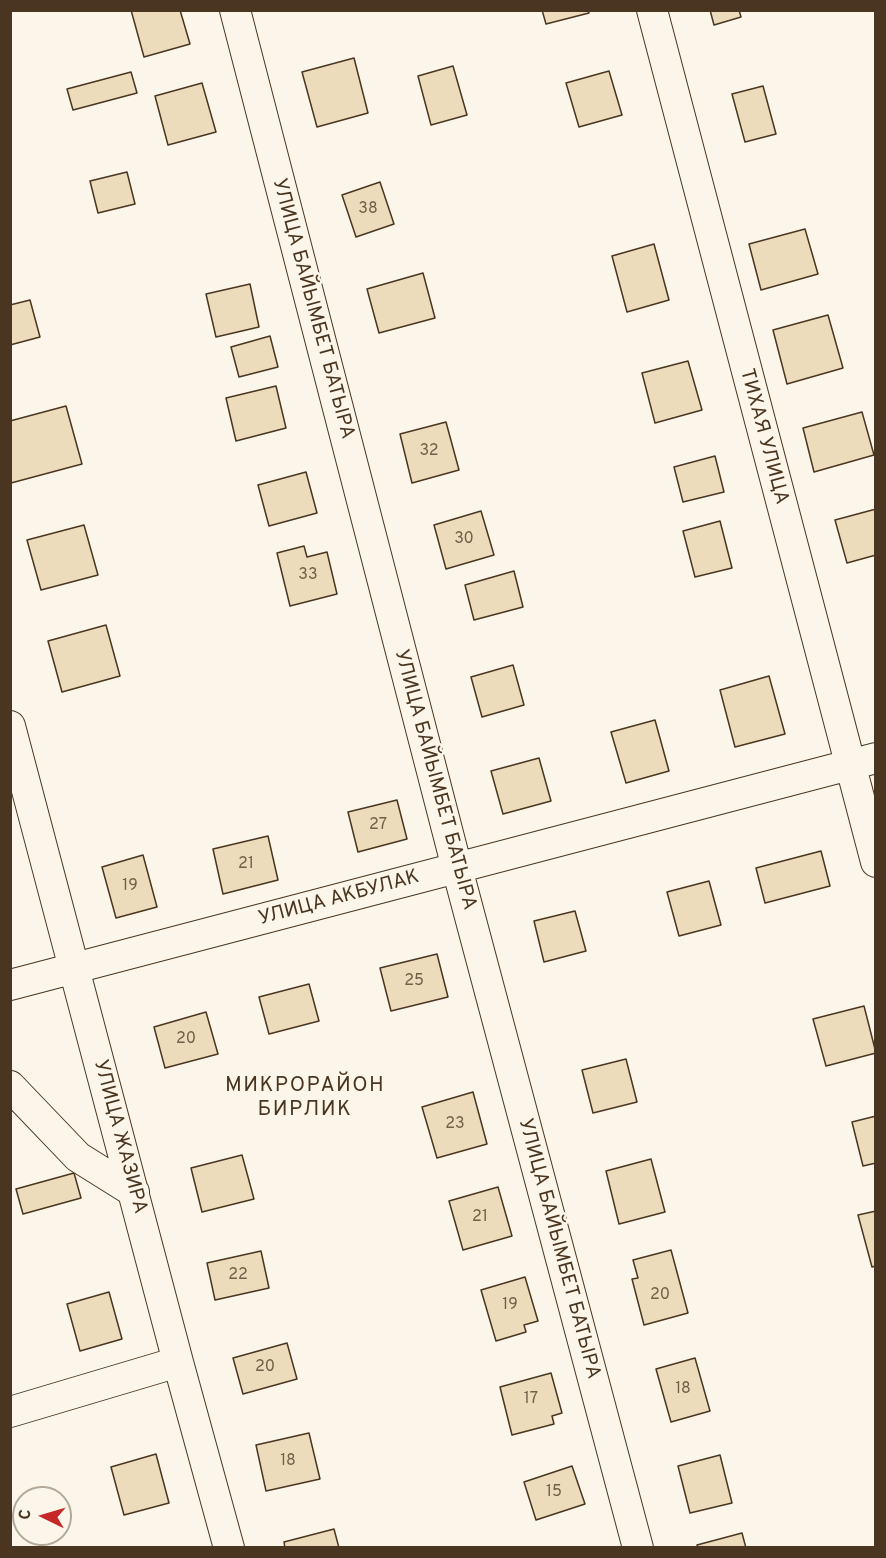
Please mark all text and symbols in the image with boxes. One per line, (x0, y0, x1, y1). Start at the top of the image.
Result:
street label: УЛИЦА БАЙЫМБЕТ БАТЫРА (266, 176, 358, 442)
house number: 38 (358, 200, 378, 220)
street label: ТИХАЯ УЛИЦА (733, 366, 793, 508)
house number: 32 (419, 442, 439, 462)
house number: 30 (454, 530, 474, 550)
house number: 33 (298, 566, 318, 586)
street label: УЛИЦА БАЙЫМБЕТ БАТЫРА (388, 647, 480, 913)
house number: 27 (369, 816, 387, 836)
house number: 21 (238, 855, 254, 875)
street label: УЛИЦА АКБУЛАК (256, 866, 422, 932)
house number: 19 (122, 877, 138, 897)
house number: 25 (404, 972, 424, 992)
house number: 20 (176, 1030, 196, 1050)
street label: УЛИЦА ЖАЗИРА (87, 1057, 151, 1217)
district label: МИКРОРАЙОН БИРЛИК (225, 1074, 385, 1124)
house number: 23 (445, 1115, 465, 1135)
street label: УЛИЦА БАЙЫМБЕТ БАТЫРА (512, 1116, 604, 1382)
house number: 21 (472, 1208, 488, 1228)
house number: 22 (228, 1266, 248, 1286)
house number: 20 (650, 1286, 670, 1306)
house number: 19 (502, 1296, 518, 1316)
house number: 20 (255, 1358, 275, 1378)
house number: 18 (675, 1380, 691, 1400)
house number: 17 (524, 1390, 538, 1410)
house number: 18 (280, 1452, 296, 1472)
house number: 15 (546, 1483, 562, 1503)
north arrow (12, 1486, 72, 1546)
text: С (16, 1509, 36, 1521)

